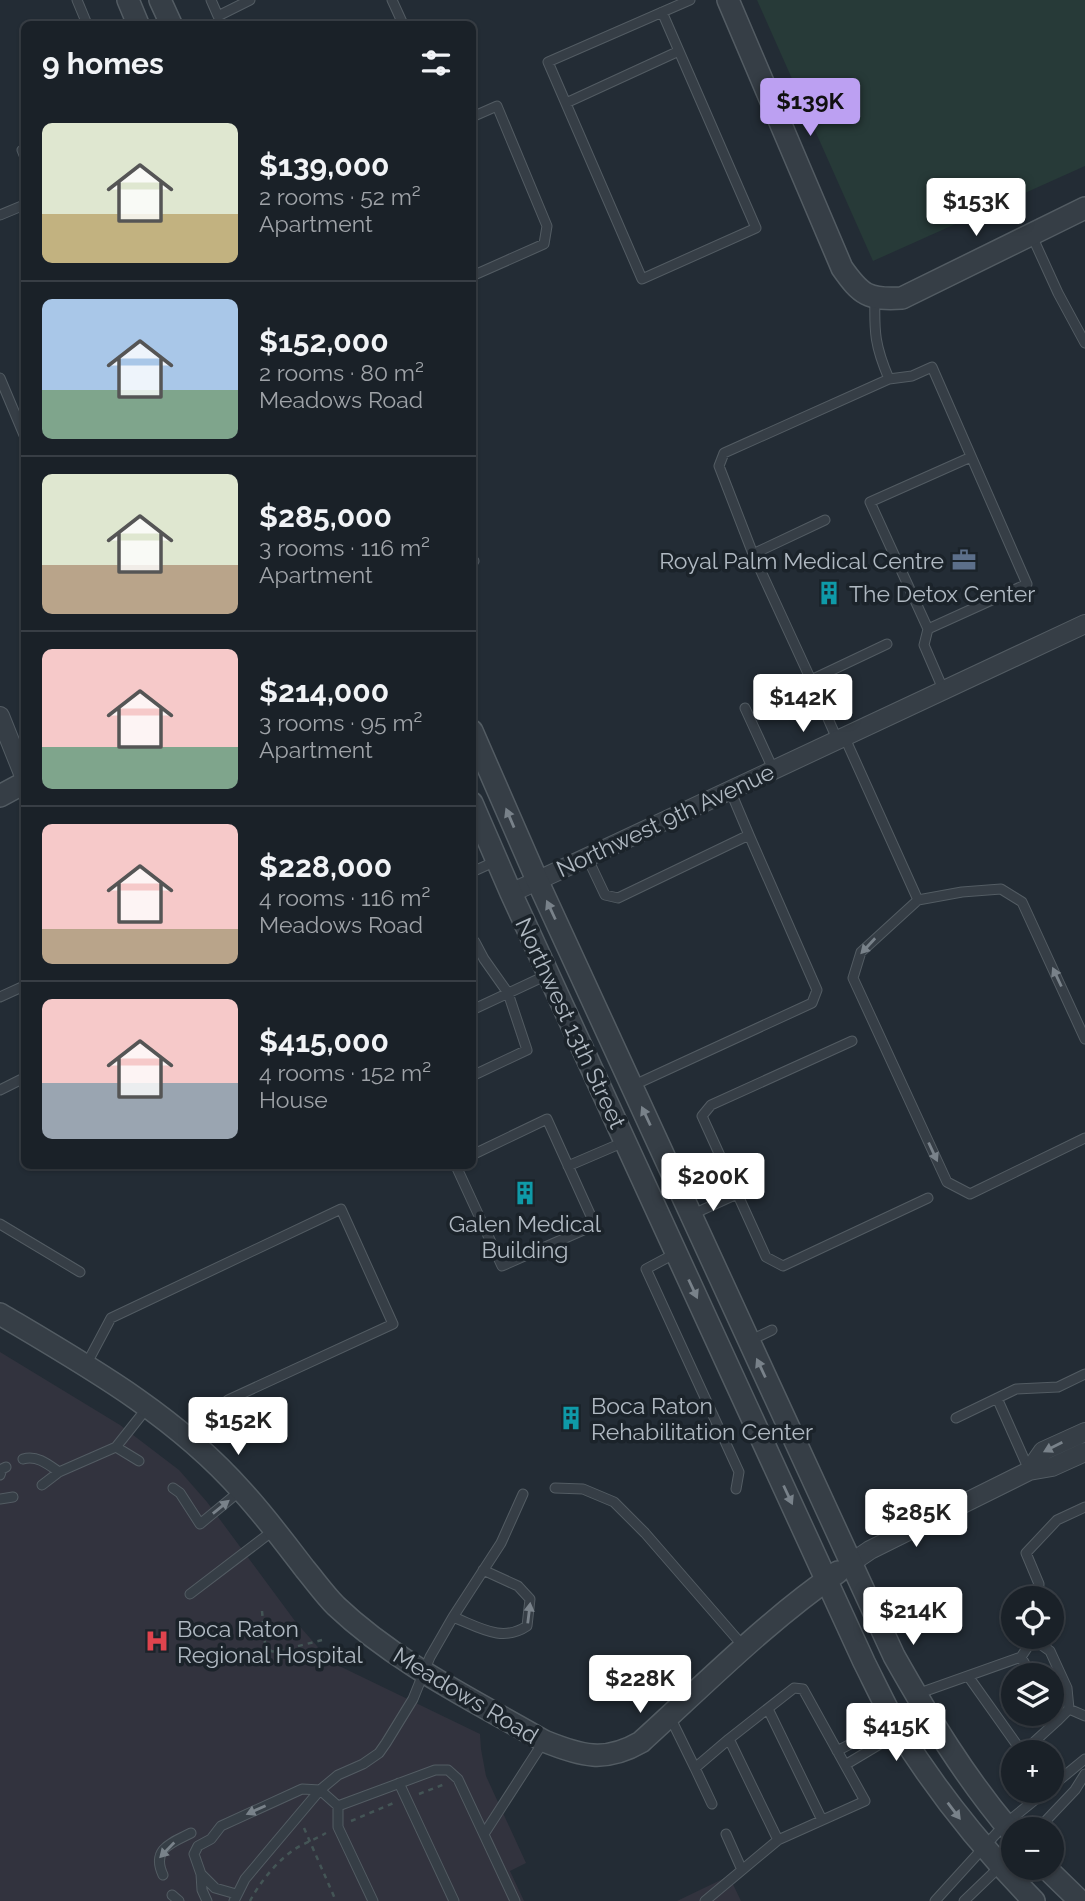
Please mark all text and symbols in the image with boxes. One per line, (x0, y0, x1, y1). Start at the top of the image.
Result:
icon: filters (417, 44, 455, 82)
text: 9 homes (42, 46, 164, 81)
pin: $139K (761, 78, 859, 138)
text: $139K (776, 87, 844, 114)
text: $139,000 (259, 148, 389, 183)
icon: home (98, 151, 182, 235)
pin: $153K (927, 178, 1025, 238)
text: 2 rooms · 52 m² (259, 183, 421, 210)
text: $153K (943, 187, 1009, 214)
text: Apartment (259, 210, 373, 237)
text: $152,000 (259, 324, 389, 359)
icon: home (98, 327, 182, 411)
text: 2 rooms · 80 m² (259, 359, 424, 386)
text: Meadows Road (259, 386, 423, 413)
text: $285,000 (259, 499, 392, 534)
icon: home (98, 502, 182, 586)
text: 3 rooms · 116 m² (259, 534, 430, 561)
office icon: Royal Palm Medical Centre (950, 546, 978, 574)
place label: Royal Palm Medical Centre (659, 547, 944, 574)
text: Apartment (259, 561, 373, 588)
building icon: The Detox Center (815, 579, 843, 607)
place label: The Detox Center (849, 580, 1035, 607)
text: $214,000 (259, 674, 389, 709)
pin: $142K (754, 674, 852, 734)
icon: home (98, 677, 182, 761)
text: $142K (769, 683, 837, 710)
text: 3 rooms · 95 m² (259, 709, 422, 736)
text: Apartment (259, 736, 373, 763)
street label: Northwest 9th Avenue (552, 758, 778, 882)
one-way arrow (504, 808, 516, 828)
text: $228,000 (259, 849, 392, 884)
icon: home (98, 852, 182, 936)
text: 4 rooms · 116 m² (259, 884, 430, 911)
one-way arrow (545, 900, 557, 920)
text: Meadows Road (259, 911, 423, 938)
street label: Northwest 13th Street (510, 913, 632, 1133)
one-way arrow (860, 938, 877, 955)
one-way arrow (1051, 967, 1062, 987)
text: $415,000 (259, 1024, 389, 1059)
icon: home (98, 1027, 182, 1111)
text: 4 rooms · 152 m² (259, 1059, 431, 1086)
text: House (259, 1086, 328, 1113)
one-way arrow (640, 1106, 651, 1127)
one-way arrow (928, 1141, 939, 1162)
pin: $200K (664, 1154, 762, 1213)
text: $200K (677, 1162, 749, 1189)
building icon: Galen Medical Building (511, 1179, 539, 1207)
place label: Galen Medical Building (449, 1210, 602, 1263)
one-way arrow (688, 1278, 699, 1299)
one-way arrow (756, 1357, 767, 1378)
place label: Boca Raton Rehabilitation Center (591, 1392, 813, 1445)
pin: $152K (189, 1398, 287, 1457)
building icon: Boca Raton Rehabilitation Center (557, 1404, 585, 1432)
text: $152K (204, 1406, 272, 1433)
one-way arrow (1043, 1441, 1063, 1452)
one-way arrow (782, 1485, 794, 1505)
pin: $285K (867, 1490, 965, 1549)
text: $285K (881, 1498, 951, 1525)
one-way arrow (212, 1500, 229, 1515)
map controls (1001, 1586, 1064, 1880)
button: locate (1001, 1586, 1064, 1649)
pin: $214K (864, 1588, 962, 1647)
text: $214K (879, 1596, 947, 1623)
one-way arrow (524, 1602, 535, 1624)
place label: Boca Raton Regional Hospital (177, 1615, 363, 1668)
hospital icon: Boca Raton Regional Hospital (143, 1627, 171, 1655)
street label: Meadows Road (389, 1641, 543, 1749)
pin: $228K (591, 1656, 689, 1715)
button: layers (1001, 1663, 1064, 1726)
text: $228K (605, 1664, 675, 1691)
pin: $415K (847, 1704, 945, 1763)
text: $415K (862, 1712, 930, 1739)
button: + (1001, 1740, 1064, 1803)
one-way arrow (947, 1801, 962, 1819)
one-way arrow (246, 1804, 266, 1816)
button: − (1001, 1817, 1064, 1880)
one-way arrow (159, 1841, 175, 1858)

